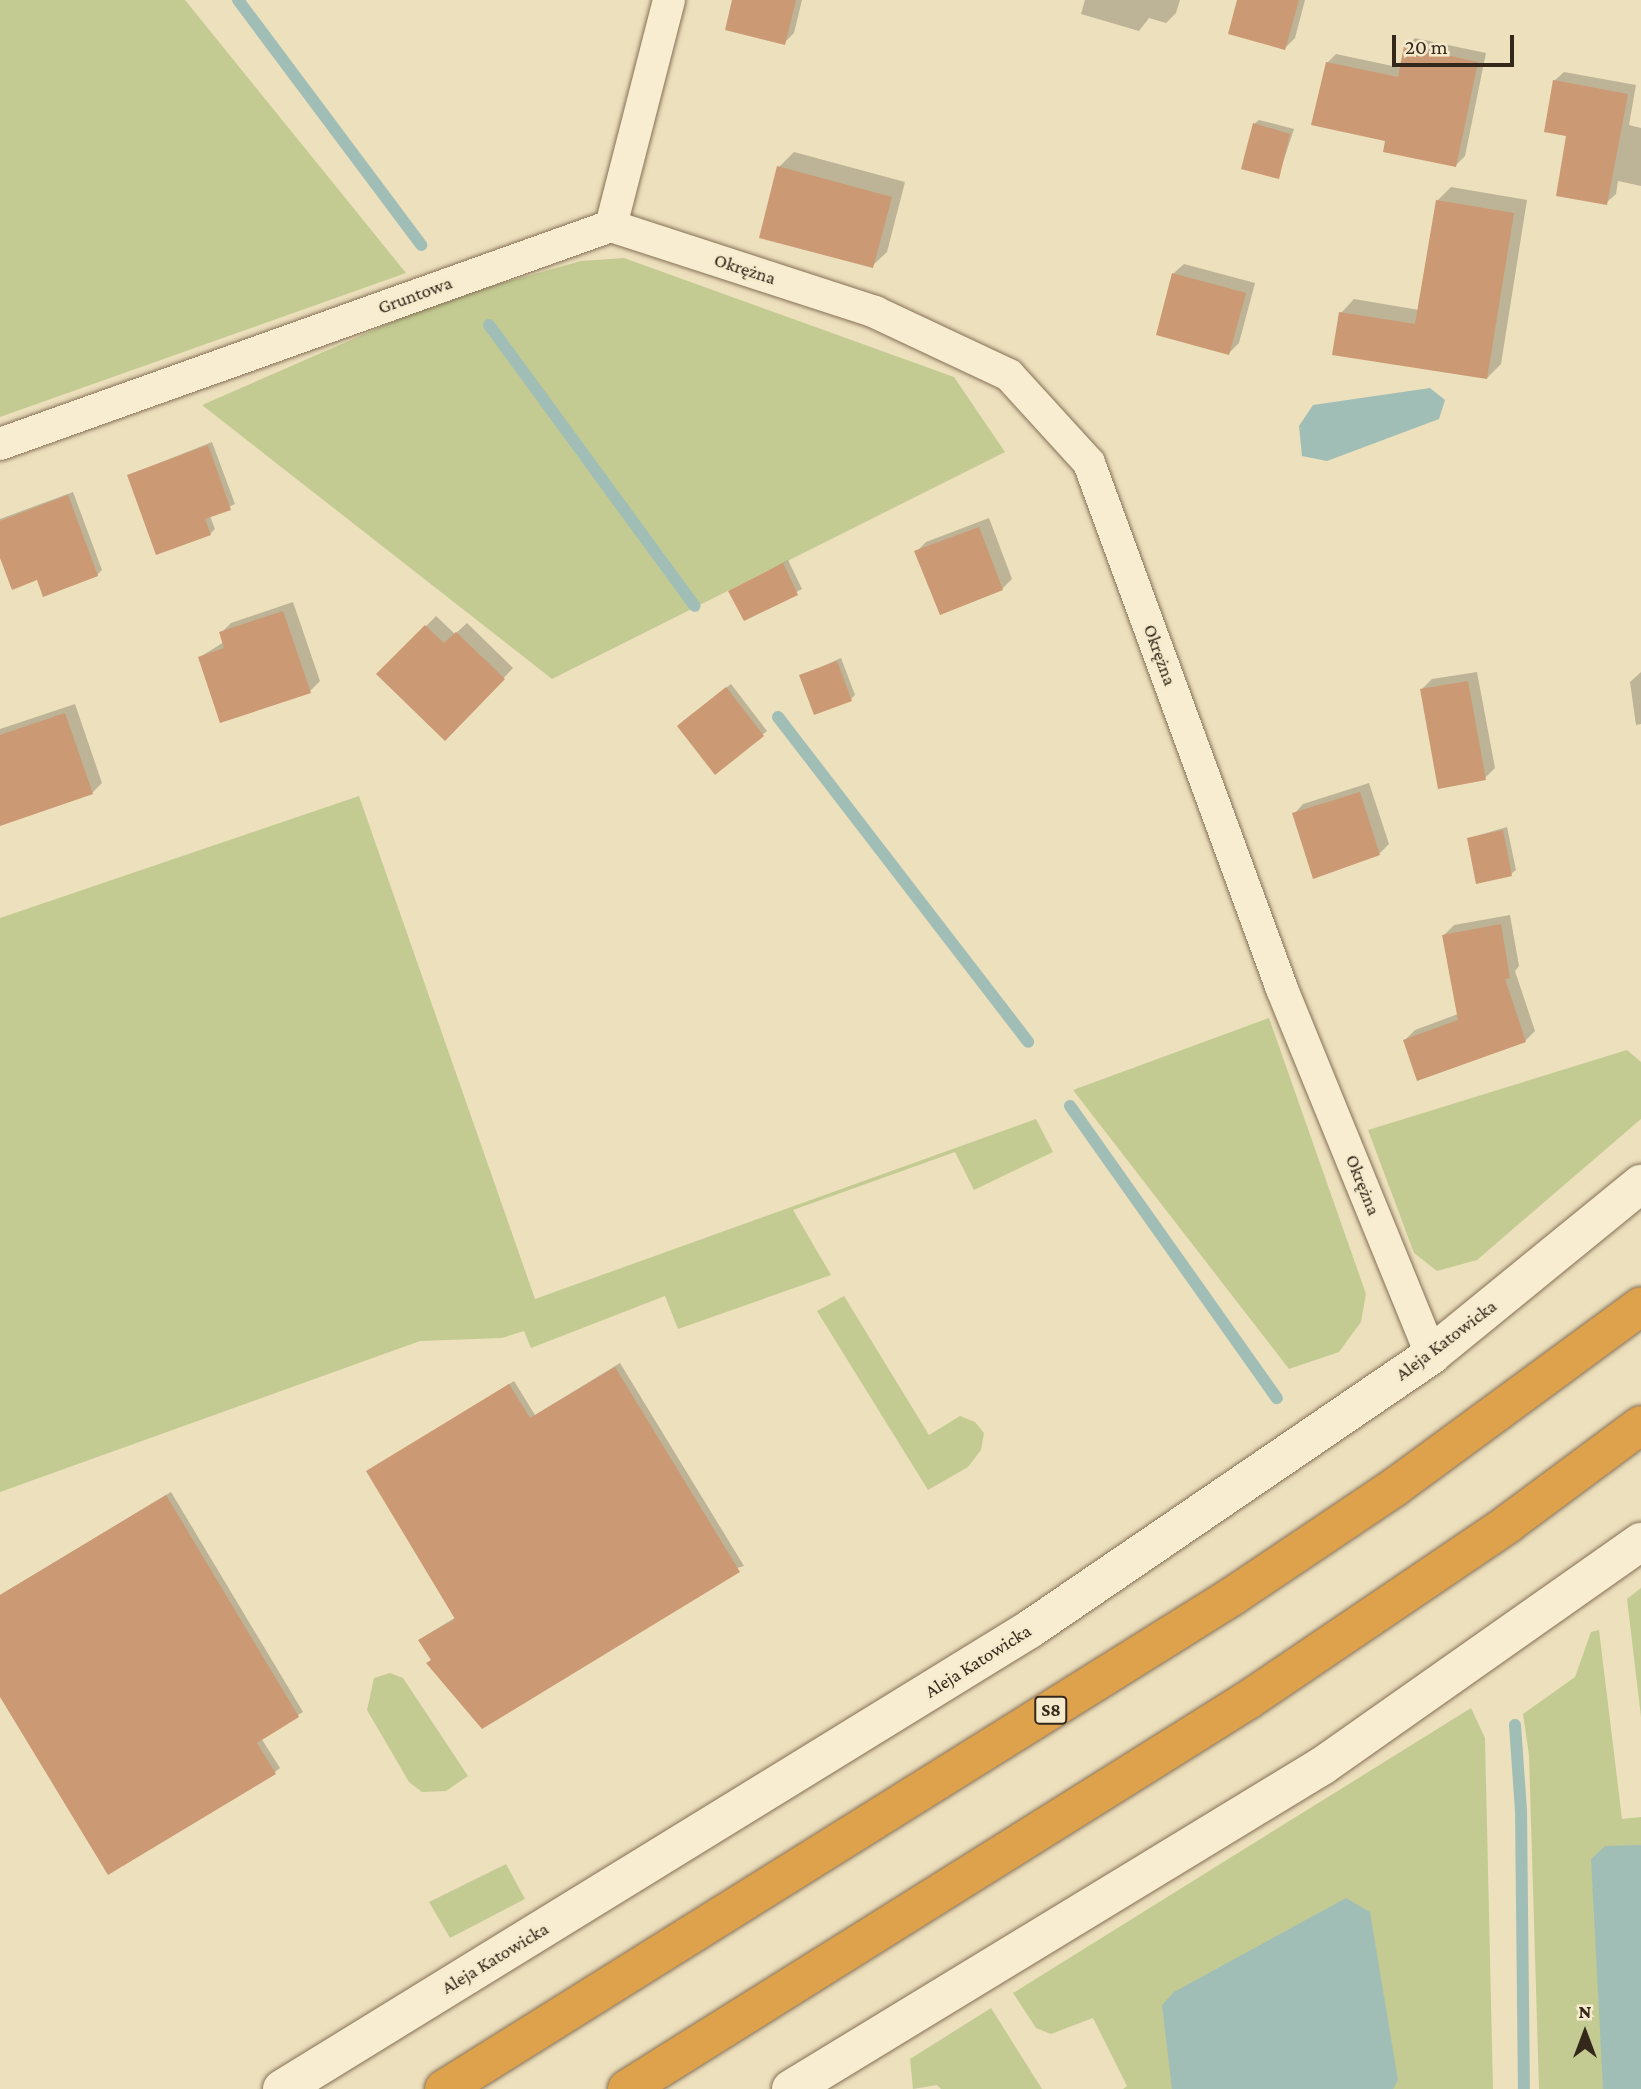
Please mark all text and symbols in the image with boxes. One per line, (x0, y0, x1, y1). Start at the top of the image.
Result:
scale bar (1396, 21, 1518, 65)
text: 20 m (1405, 35, 1448, 59)
street label: Okrężna (711, 248, 779, 290)
street label: Gruntowa (375, 271, 455, 319)
street label: Okrężna (1138, 621, 1182, 689)
street label: Okrężna (1341, 1151, 1385, 1219)
street label: Aleja Katowicka (1391, 1295, 1501, 1385)
street label: Aleja Katowicka (921, 1619, 1035, 1703)
road number: S8 (1034, 1695, 1068, 1724)
street label: Aleja Katowicka (437, 1917, 553, 1999)
north arrow (1550, 1998, 1620, 2068)
text: N (1579, 2001, 1591, 2022)

